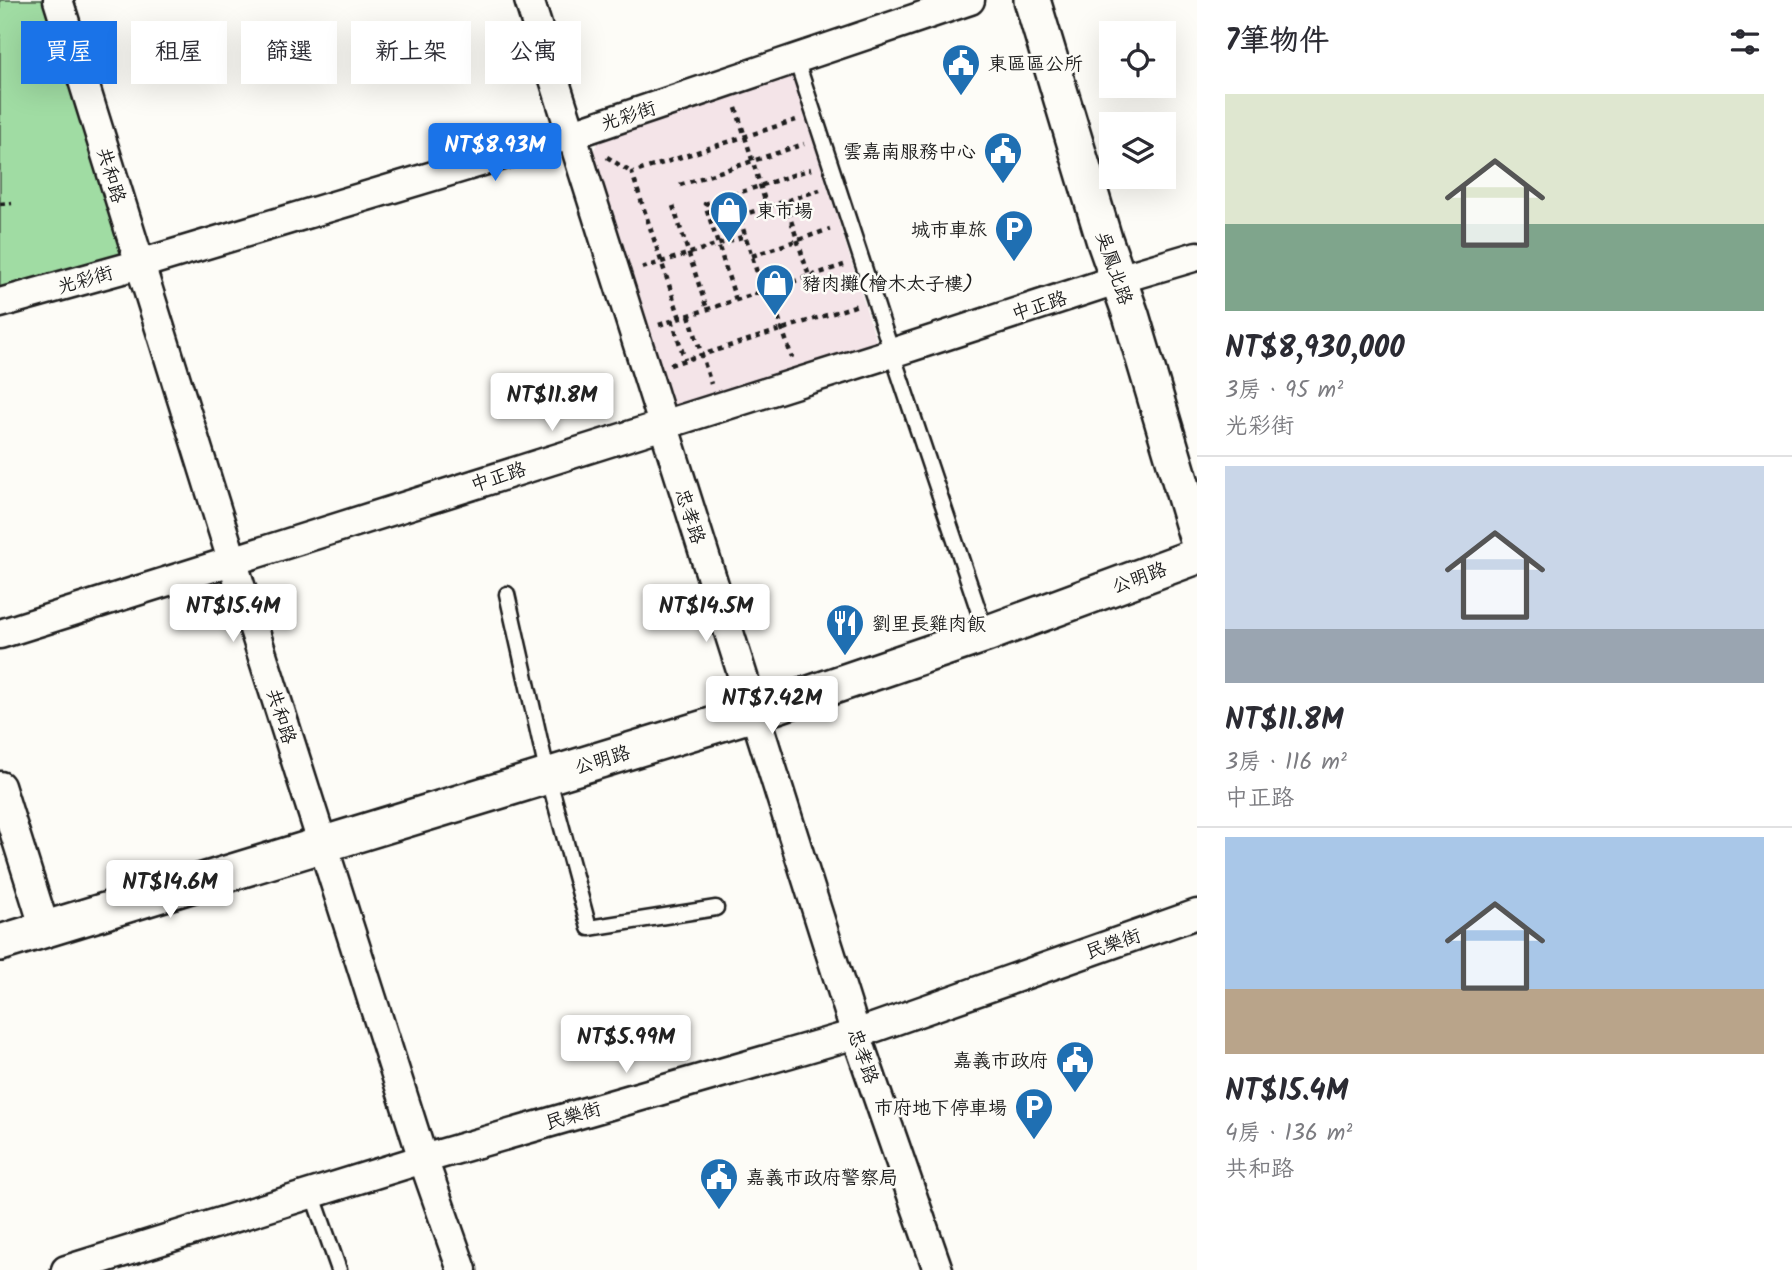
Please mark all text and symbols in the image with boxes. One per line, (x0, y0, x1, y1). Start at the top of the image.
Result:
text: 7筆物件 (1225, 18, 1329, 66)
chip: 買屋 (21, 21, 117, 84)
chip: 租屋 (131, 21, 227, 84)
chip: 篩選 (241, 21, 337, 84)
chip: 新上架 (351, 21, 471, 84)
chip: 公寓 (485, 21, 581, 84)
map controls (1099, 21, 1176, 189)
button: locate (1099, 21, 1176, 98)
icon: filters (1726, 23, 1764, 61)
public building icon: 東區區公所 (940, 42, 982, 97)
place label: 東區區公所 (988, 50, 1083, 80)
street label: 光彩街 (597, 94, 660, 140)
button: layers (1099, 112, 1176, 189)
pin: NT$8.93M (423, 124, 567, 183)
text: NT$8.93M (444, 128, 546, 164)
public building icon: 雲嘉南服務中心 (982, 130, 1024, 185)
place label: 雲嘉南服務中心 (843, 138, 976, 168)
icon: home (1432, 140, 1558, 266)
street label: 共和路 (87, 144, 133, 207)
shop icon: 東市場 (708, 189, 750, 244)
place label: 東市場 (756, 197, 813, 227)
parking icon: 城市車旅 (993, 208, 1035, 263)
place label: 城市車旅 (911, 216, 987, 246)
street label: 吳鳳北路 (1087, 228, 1140, 309)
street label: 光彩街 (54, 259, 117, 303)
shop icon: 豬肉攤(檜木太子樓) (754, 262, 796, 317)
place label: 豬肉攤(檜木太子樓) (802, 270, 973, 300)
street label: 中正路 (1008, 284, 1071, 330)
text: NT$8,930,000 (1225, 325, 1405, 373)
text: 3房 · 95 m² (1225, 373, 1343, 409)
pin: NT$11.8M (480, 374, 624, 433)
text: NT$11.8M (507, 378, 597, 414)
text: 光彩街 (1225, 409, 1294, 445)
street label: 中正路 (467, 455, 530, 501)
street label: 忠孝路 (666, 485, 712, 548)
icon: home (1432, 512, 1558, 638)
street label: 公明路 (1108, 555, 1172, 603)
pin: NT$15.4M (161, 584, 305, 644)
pin: NT$14.5M (634, 584, 778, 644)
text: NT$15.4M (186, 589, 280, 625)
text: NT$14.5M (659, 589, 753, 625)
restaurant icon: 劉里長雞肉飯 (824, 602, 866, 657)
place label: 劉里長雞肉飯 (872, 610, 986, 640)
pin: NT$7.42M (700, 676, 844, 736)
text: NT$7.42M (722, 681, 822, 717)
street label: 共和路 (257, 685, 303, 748)
text: NT$11.8M (1225, 697, 1344, 745)
street label: 公明路 (571, 738, 634, 784)
text: 3房 · 116 m² (1225, 745, 1347, 781)
text: 中正路 (1225, 781, 1294, 817)
pin: NT$14.6M (98, 860, 242, 920)
text: NT$14.6M (122, 865, 218, 901)
icon: home (1432, 883, 1558, 1009)
street label: 民樂街 (1082, 921, 1145, 968)
pin: NT$5.99M (554, 1016, 698, 1075)
text: NT$5.99M (577, 1020, 675, 1056)
street label: 忠孝路 (839, 1025, 886, 1088)
public building icon: 嘉義市政府 (1054, 1039, 1096, 1094)
place label: 嘉義市政府 (953, 1047, 1048, 1077)
text: NT$15.4M (1225, 1068, 1348, 1116)
parking icon: 市府地下停車場 (1013, 1086, 1055, 1141)
place label: 市府地下停車場 (874, 1094, 1007, 1124)
street label: 民樂街 (542, 1095, 605, 1139)
text: 4房 · 136 m² (1225, 1116, 1352, 1152)
text: 共和路 (1225, 1152, 1294, 1188)
public building icon: 嘉義市政府警察局 (698, 1156, 740, 1211)
place label: 嘉義市政府警察局 (746, 1164, 898, 1194)

